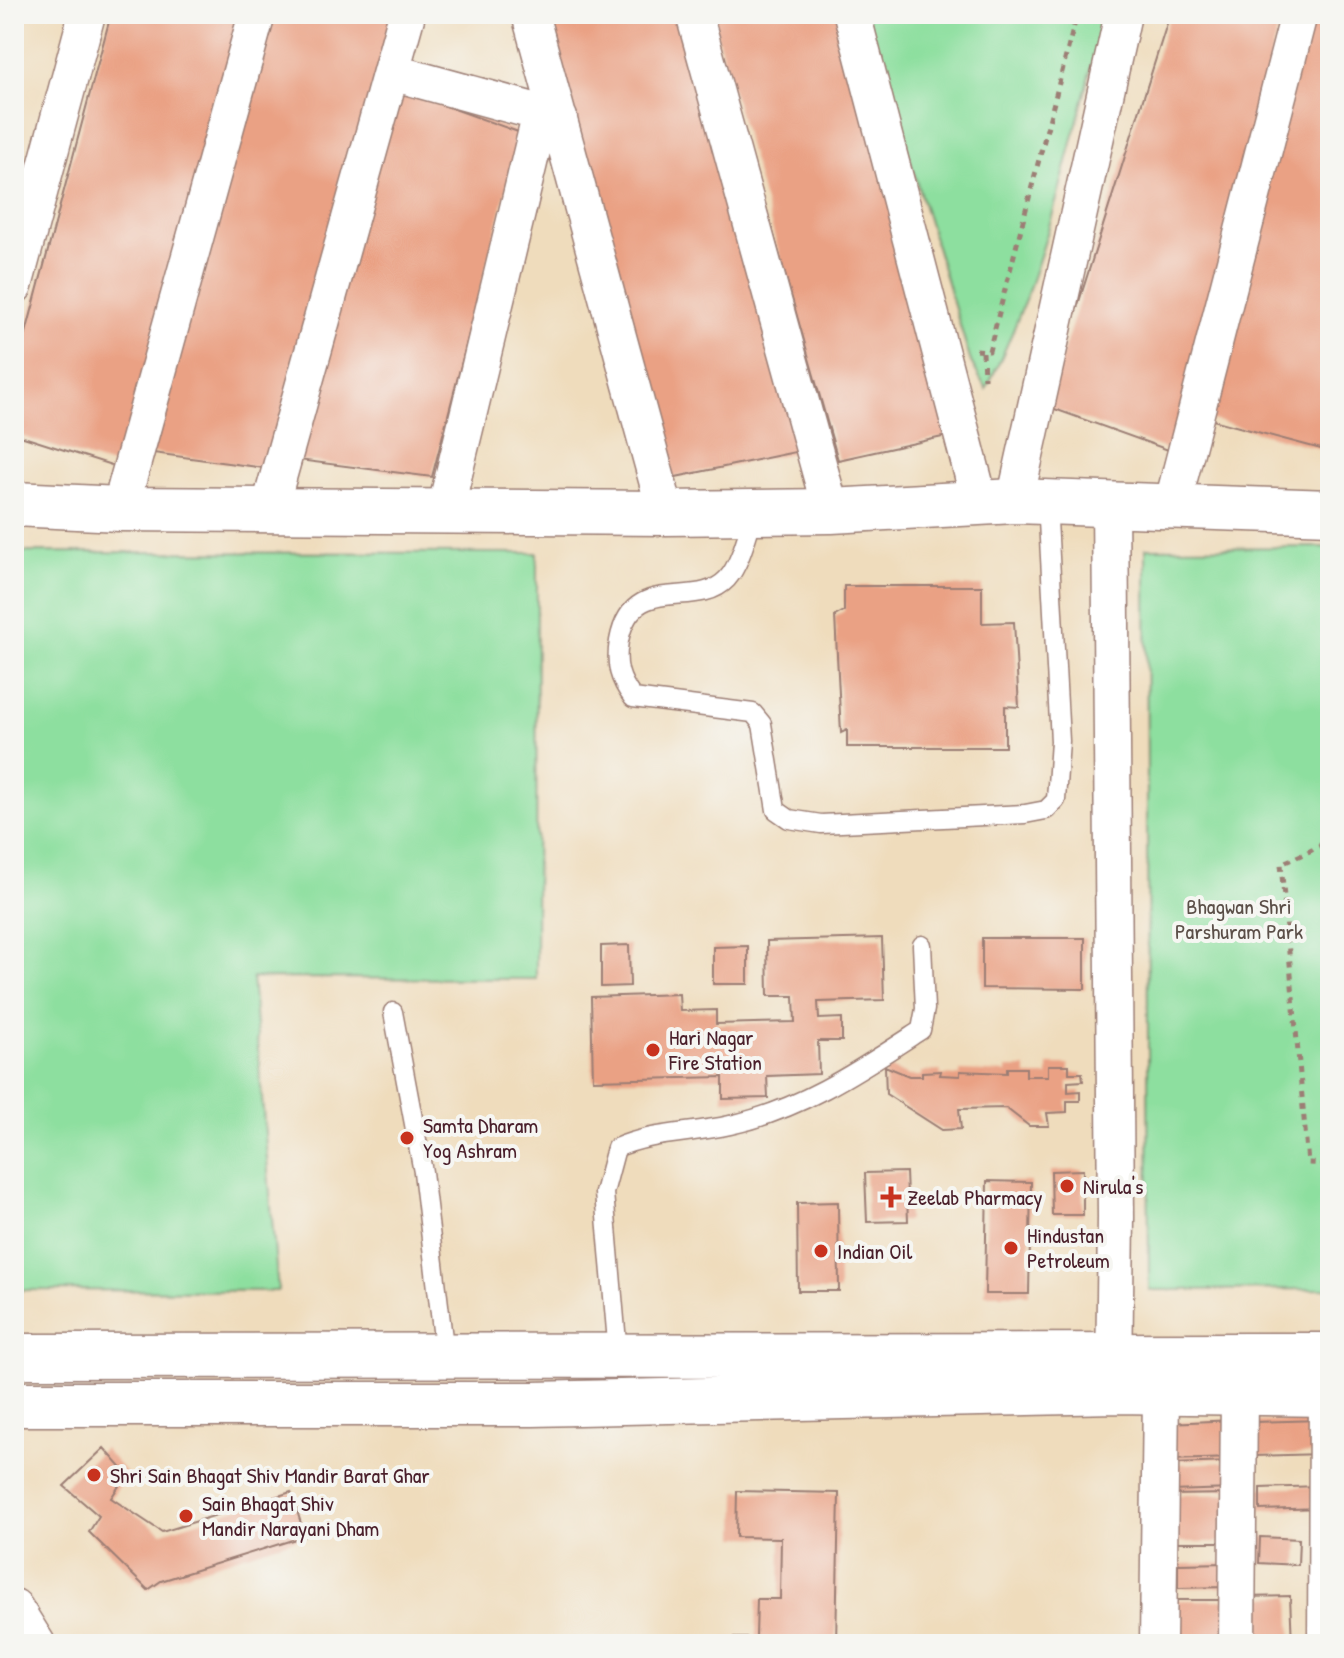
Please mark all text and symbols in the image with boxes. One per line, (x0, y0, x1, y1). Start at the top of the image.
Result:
park label: Bhagwan Shri Parshuram Park (1175, 891, 1303, 946)
place label: Hari Nagar Fire Station (668, 1022, 762, 1077)
marker: Hari Nagar Fire Station (644, 1041, 662, 1059)
place label: Samta Dharam Yog Ashram (423, 1110, 538, 1165)
marker: Samta Dharam Yog Ashram (398, 1129, 416, 1147)
place label: Nirula's (1083, 1171, 1143, 1201)
marker: Nirula's (1058, 1177, 1076, 1195)
place label: Zeelab Pharmacy (907, 1182, 1043, 1212)
marker: Zeelab Pharmacy (882, 1188, 900, 1206)
place label: Hindustan Petroleum (1027, 1220, 1110, 1275)
place label: Indian Oil (837, 1236, 912, 1266)
marker: Hindustan Petroleum (1002, 1239, 1020, 1257)
marker: Indian Oil (812, 1242, 830, 1260)
place label: Shri Sain Bhagat Shiv Mandir Barat Ghar (110, 1460, 430, 1490)
marker: Shri Sain Bhagat Shiv Mandir Barat Ghar (85, 1466, 103, 1484)
place label: Sain Bhagat Shiv Mandir Narayani Dham (202, 1488, 379, 1543)
marker: Sain Bhagat Shiv Mandir Narayani Dham (177, 1507, 195, 1525)

